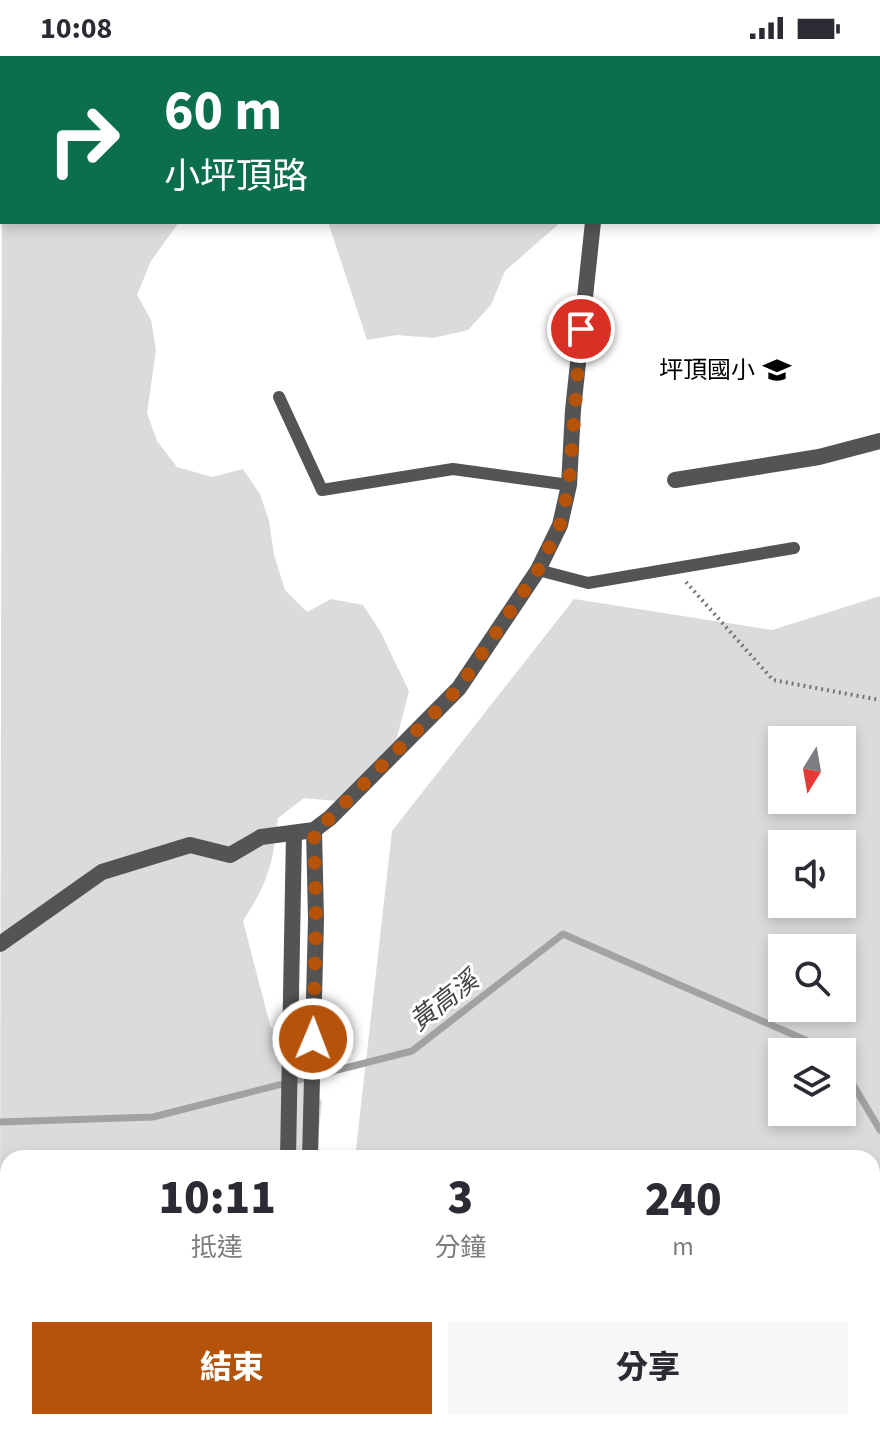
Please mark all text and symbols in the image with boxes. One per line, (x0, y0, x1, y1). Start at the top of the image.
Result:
text: 10:08 (40, 7, 112, 50)
text: 60 m (164, 72, 282, 151)
icon: right (32, 88, 136, 192)
text: 小坪頂路 (164, 151, 308, 202)
pin (547, 295, 615, 363)
icon: arrive (559, 307, 603, 351)
place label: 坪頂國小 (659, 353, 755, 388)
school or university icon: 坪頂國小 (762, 355, 792, 385)
north arrow (768, 726, 856, 814)
map controls (768, 726, 856, 1126)
button: sound (768, 830, 856, 918)
button: search (768, 934, 856, 1022)
water label: 黃高溪 (402, 960, 489, 1040)
position arrow (271, 997, 355, 1081)
button: layers (768, 1038, 856, 1126)
text: 10:11 (158, 1164, 276, 1232)
text: 3 (447, 1164, 473, 1232)
text: 240 (645, 1166, 722, 1234)
text: m (672, 1228, 694, 1265)
text: 抵達 (191, 1229, 243, 1266)
text: 分鐘 (434, 1229, 486, 1266)
button: 結束 (32, 1322, 432, 1414)
button: 分享 (448, 1322, 848, 1414)

